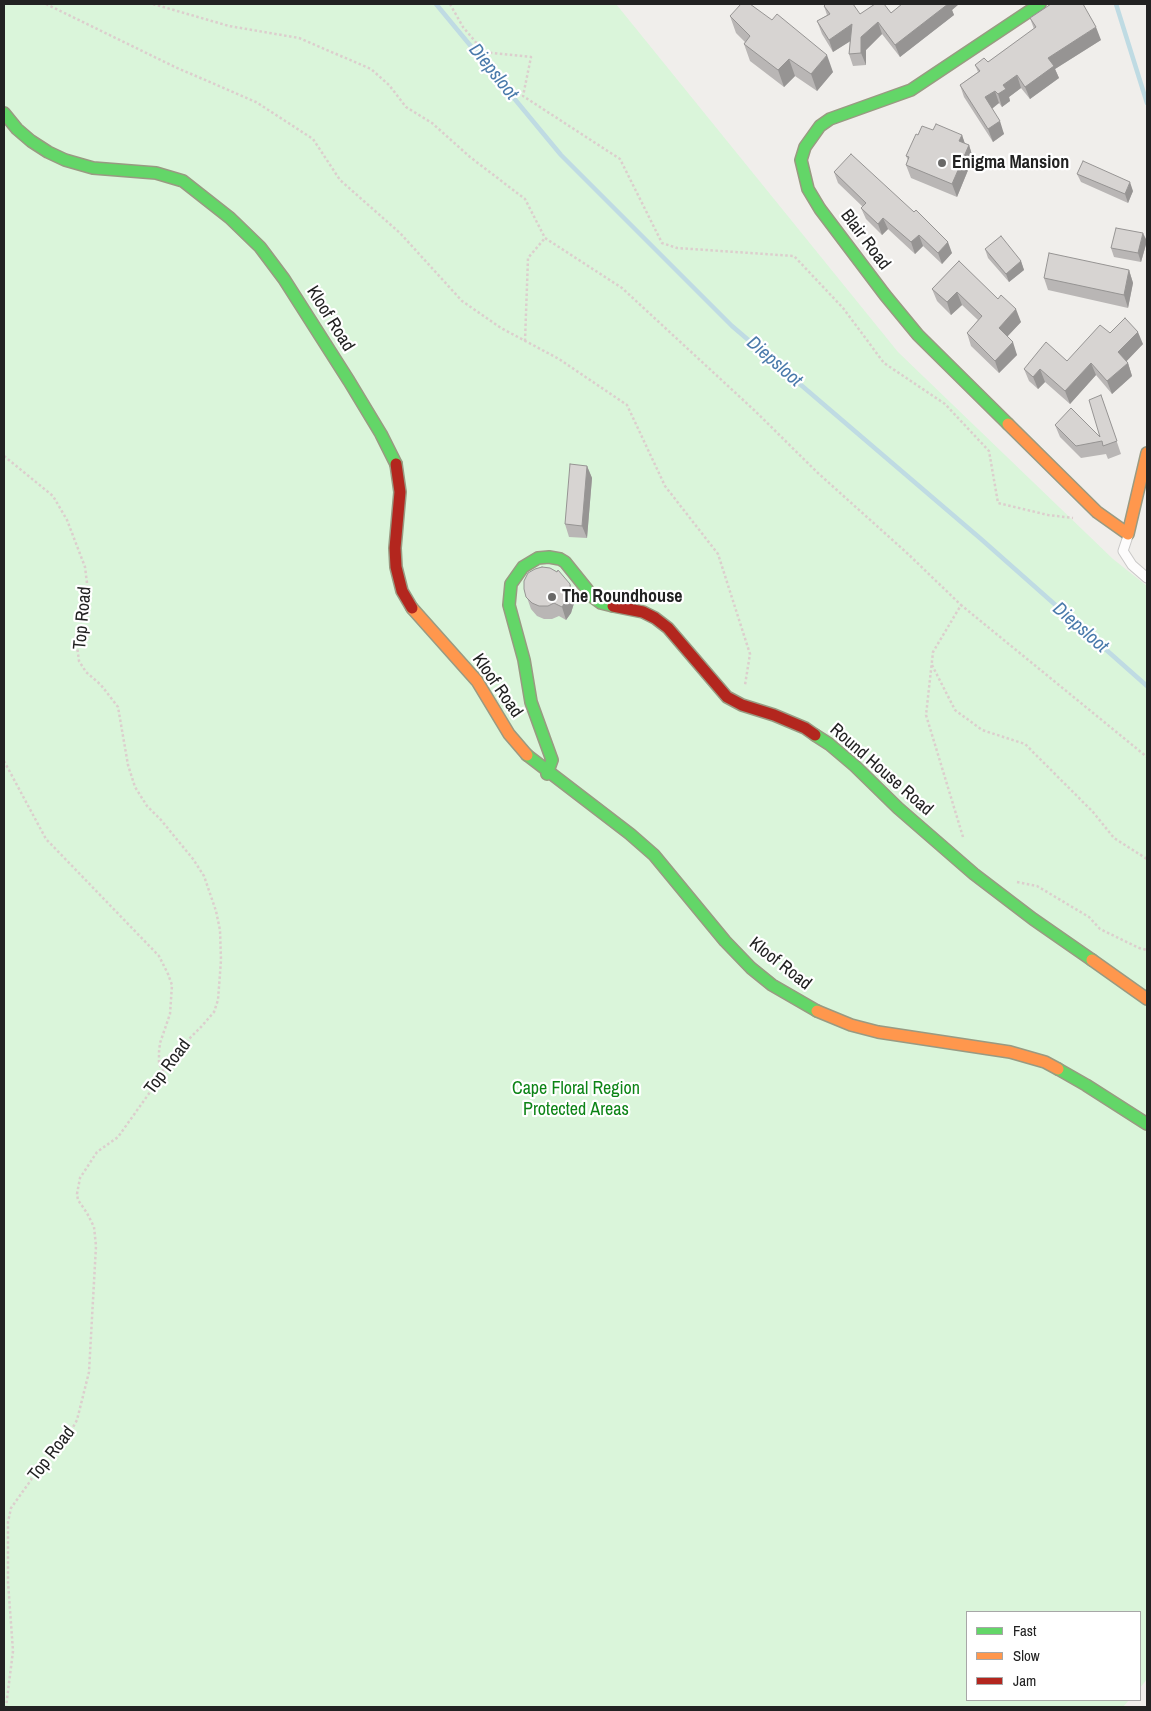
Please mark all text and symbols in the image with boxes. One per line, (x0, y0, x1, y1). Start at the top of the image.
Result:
water label: Diepsloot (463, 39, 523, 105)
place label: Enigma Mansion (952, 152, 1069, 174)
marker: Enigma Mansion (936, 157, 948, 169)
street label: Blair Road (835, 206, 895, 274)
street label: Kloof Road (301, 282, 359, 356)
water label: Diepsloot (742, 332, 806, 392)
street label: Top Road (69, 586, 97, 650)
place label: The Roundhouse (562, 586, 683, 608)
marker: The Roundhouse (546, 591, 558, 603)
water label: Diepsloot (1048, 598, 1112, 658)
street label: Kloof Road (467, 650, 527, 722)
street label: Round House Road (825, 719, 937, 821)
street label: Kloof Road (745, 933, 815, 995)
street label: Top Road (140, 1035, 196, 1099)
park label: Cape Floral Region Protected Areas (512, 1078, 640, 1120)
street label: Top Road (24, 1422, 80, 1486)
legend (966, 1611, 1141, 1701)
text: Fast (1013, 1620, 1036, 1641)
text: Slow (1013, 1645, 1040, 1666)
text: Jam (1013, 1670, 1036, 1691)

